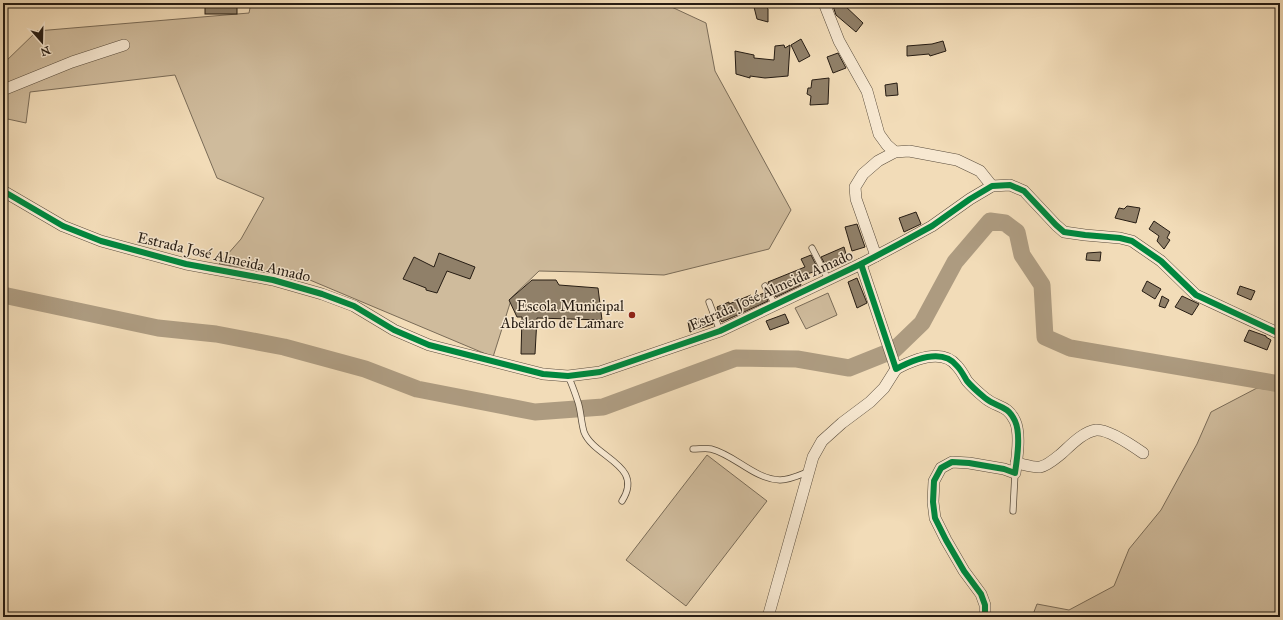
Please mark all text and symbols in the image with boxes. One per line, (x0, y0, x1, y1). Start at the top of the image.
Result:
north arrow (22, 22, 62, 62)
text: N (38, 43, 52, 59)
street label: Estrada José Almeida Amado (135, 228, 313, 287)
street label: Estrada José Almeida Amado (686, 246, 856, 335)
place label: Escola Municipal Abelardo de Lamare (500, 297, 625, 332)
marker: Escola Municipal Abelardo de Lamare (627, 310, 637, 320)

